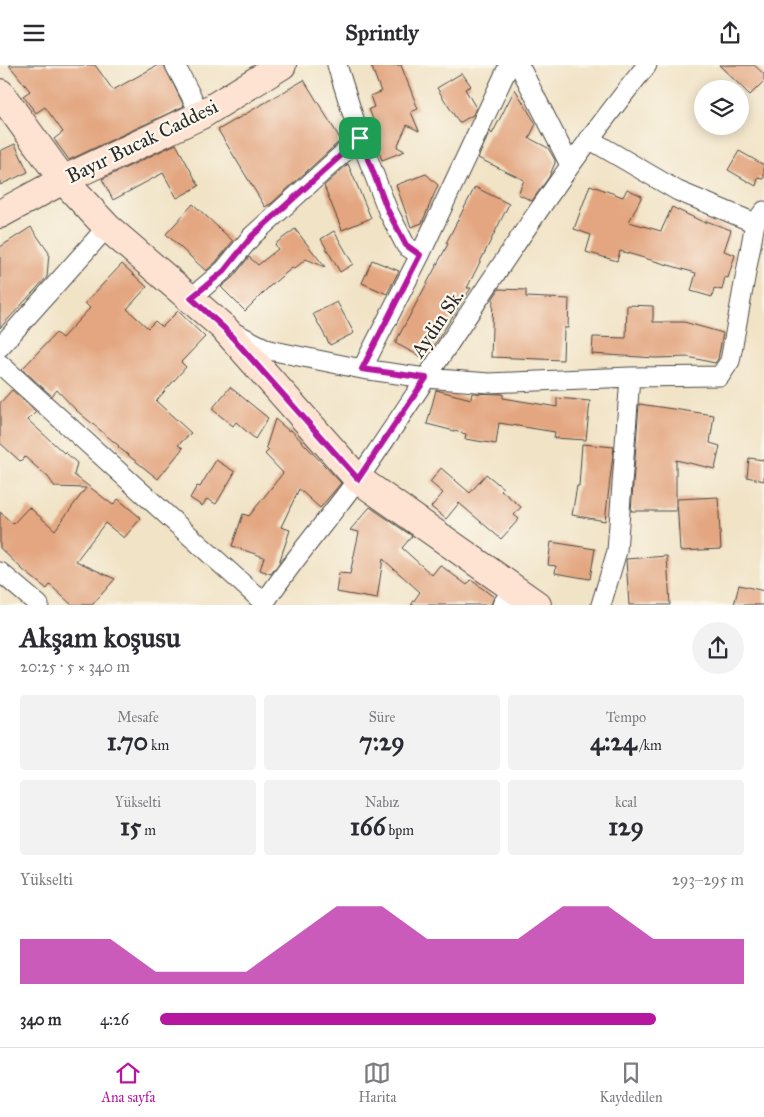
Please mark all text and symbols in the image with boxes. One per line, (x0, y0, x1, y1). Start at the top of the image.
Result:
icon: menu (20, 19, 48, 47)
text: Sprintly (345, 19, 419, 46)
icon: share (716, 19, 744, 47)
map controls (694, 80, 749, 135)
button: layers (694, 80, 749, 135)
street label: Bayır Bucak Caddesi (62, 94, 222, 188)
pin (339, 117, 381, 159)
icon: arrive (346, 124, 374, 152)
street label: Aydin Sk. (405, 284, 469, 363)
text: Akşam koşusu (20, 620, 181, 655)
button: share (692, 622, 744, 674)
text: 20:25 · 5 × 340 m (20, 657, 130, 676)
text: Mesafe (117, 709, 159, 726)
text: Süre (369, 709, 395, 726)
text: Tempo (606, 709, 646, 726)
text: 1.70 (107, 726, 148, 757)
text: 7:29 (359, 726, 405, 757)
text: 4:24 (590, 726, 637, 757)
text: km (148, 737, 169, 754)
text: /km (637, 737, 662, 754)
text: Yükselti (115, 794, 161, 811)
text: Nabız (365, 794, 399, 811)
text: kcal (615, 794, 637, 811)
text: 15 (120, 811, 141, 842)
text: 166 (350, 811, 385, 842)
text: 129 (608, 811, 644, 842)
text: m (141, 822, 156, 839)
text: bpm (385, 822, 414, 839)
text: Yükselti (20, 870, 73, 889)
text: 293–295 m (672, 870, 744, 889)
text: 340 m (20, 1010, 62, 1029)
text: 4:26 (100, 1010, 129, 1029)
tab: Ana sayfa (102, 1059, 155, 1106)
tab: Harita (358, 1059, 396, 1106)
tab: Kaydedilen (599, 1059, 662, 1106)

